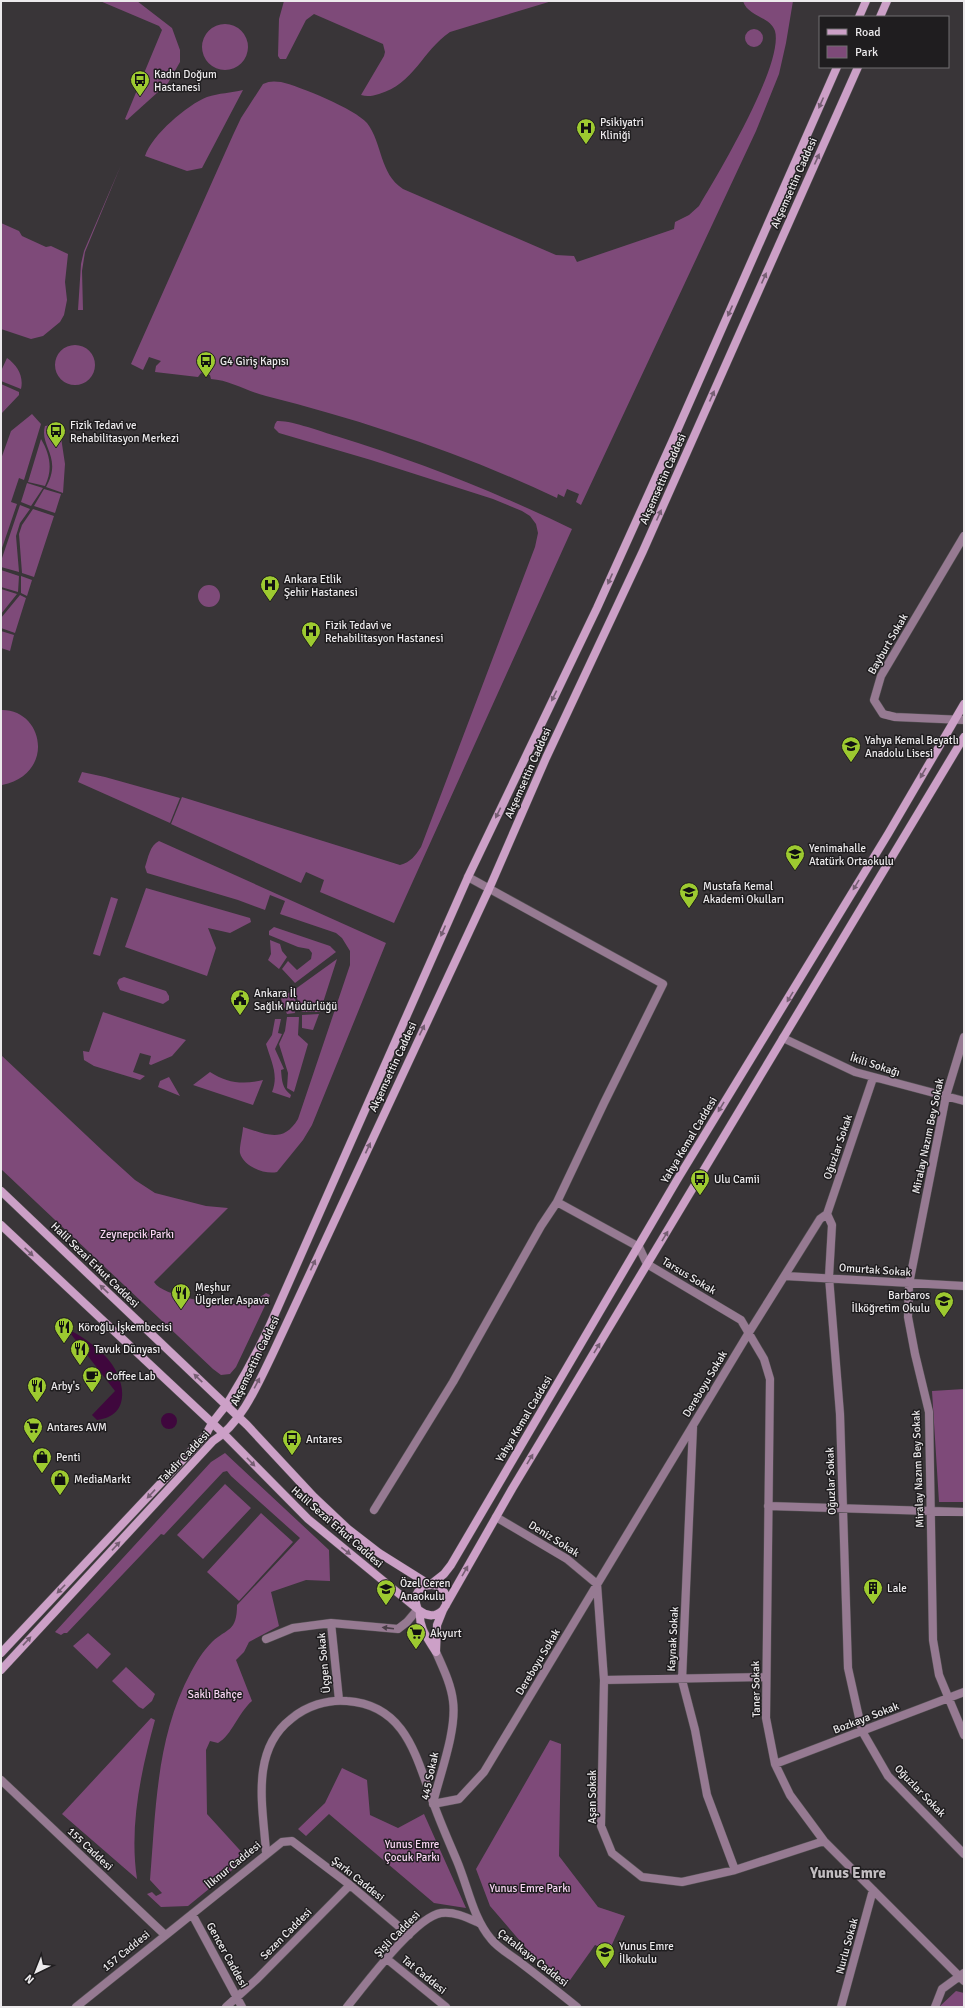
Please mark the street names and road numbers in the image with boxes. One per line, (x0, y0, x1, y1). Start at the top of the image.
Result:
street label: Akşemsettin Caddesi (768, 136, 820, 230)
street label: Akşemsettin Caddesi (637, 432, 689, 526)
street label: Bayburt Sokak (865, 611, 911, 677)
street label: Akşemsettin Caddesi (502, 726, 554, 820)
street label: Akşemsettin Caddesi (366, 1020, 420, 1114)
street label: İkili Sokağı (848, 1050, 902, 1079)
street label: Miralay Nazım Bey Sokak (909, 1077, 947, 1195)
street label: Yahya Kemal Caddesi (658, 1094, 720, 1186)
street label: Oğuzlar Sokak (821, 1112, 855, 1181)
street label: Halil Sezai Erkut Caddesi (48, 1220, 142, 1310)
street label: Tarsus Sokak (660, 1255, 719, 1297)
street label: Omurtak Sokak (839, 1261, 912, 1279)
street label: Akşemsettin Caddesi (228, 1314, 282, 1408)
street label: Dereboyu Sokak (680, 1348, 730, 1420)
street label: Yahya Kemal Caddesi (493, 1373, 555, 1465)
street label: Miralay Nazım Bey Sokak (909, 1409, 927, 1528)
street label: Takdir Caddesi (156, 1428, 212, 1486)
street label: Oğuzlar Sokak (823, 1446, 839, 1515)
street label: Halil Sezai Erkut Caddesi (288, 1484, 386, 1570)
street label: Deniz Sokak (526, 1518, 582, 1560)
street label: Kaynak Sokak (665, 1606, 681, 1672)
street label: Dereboyu Sokak (513, 1626, 563, 1698)
street label: Üçgen Sokak (314, 1632, 333, 1694)
street label: Taner Sokak (749, 1660, 763, 1717)
street label: Bozkaya Sokak (831, 1699, 901, 1737)
street label: 445 Sokak (419, 1750, 442, 1801)
street label: Oğuzlar Sokak (892, 1762, 949, 1820)
street label: Aşan Sokak (586, 1770, 599, 1824)
street label: 155 Caddesi (65, 1825, 115, 1873)
street label: İlknur Caddesi (202, 1838, 263, 1891)
street label: Şarkı Caddesi (329, 1854, 387, 1904)
street label: Sezen Caddesi (258, 1906, 314, 1962)
street label: Şişli Caddesi (371, 1908, 423, 1960)
street label: Nurlu Sokak (833, 1916, 861, 1975)
street label: Gencer Caddesi (204, 1920, 250, 1990)
street label: Çatalkaya Caddesi (495, 1926, 571, 1990)
street label: 157 Caddesi (100, 1928, 152, 1974)
street label: Tat Caddesi (399, 1953, 449, 1997)

